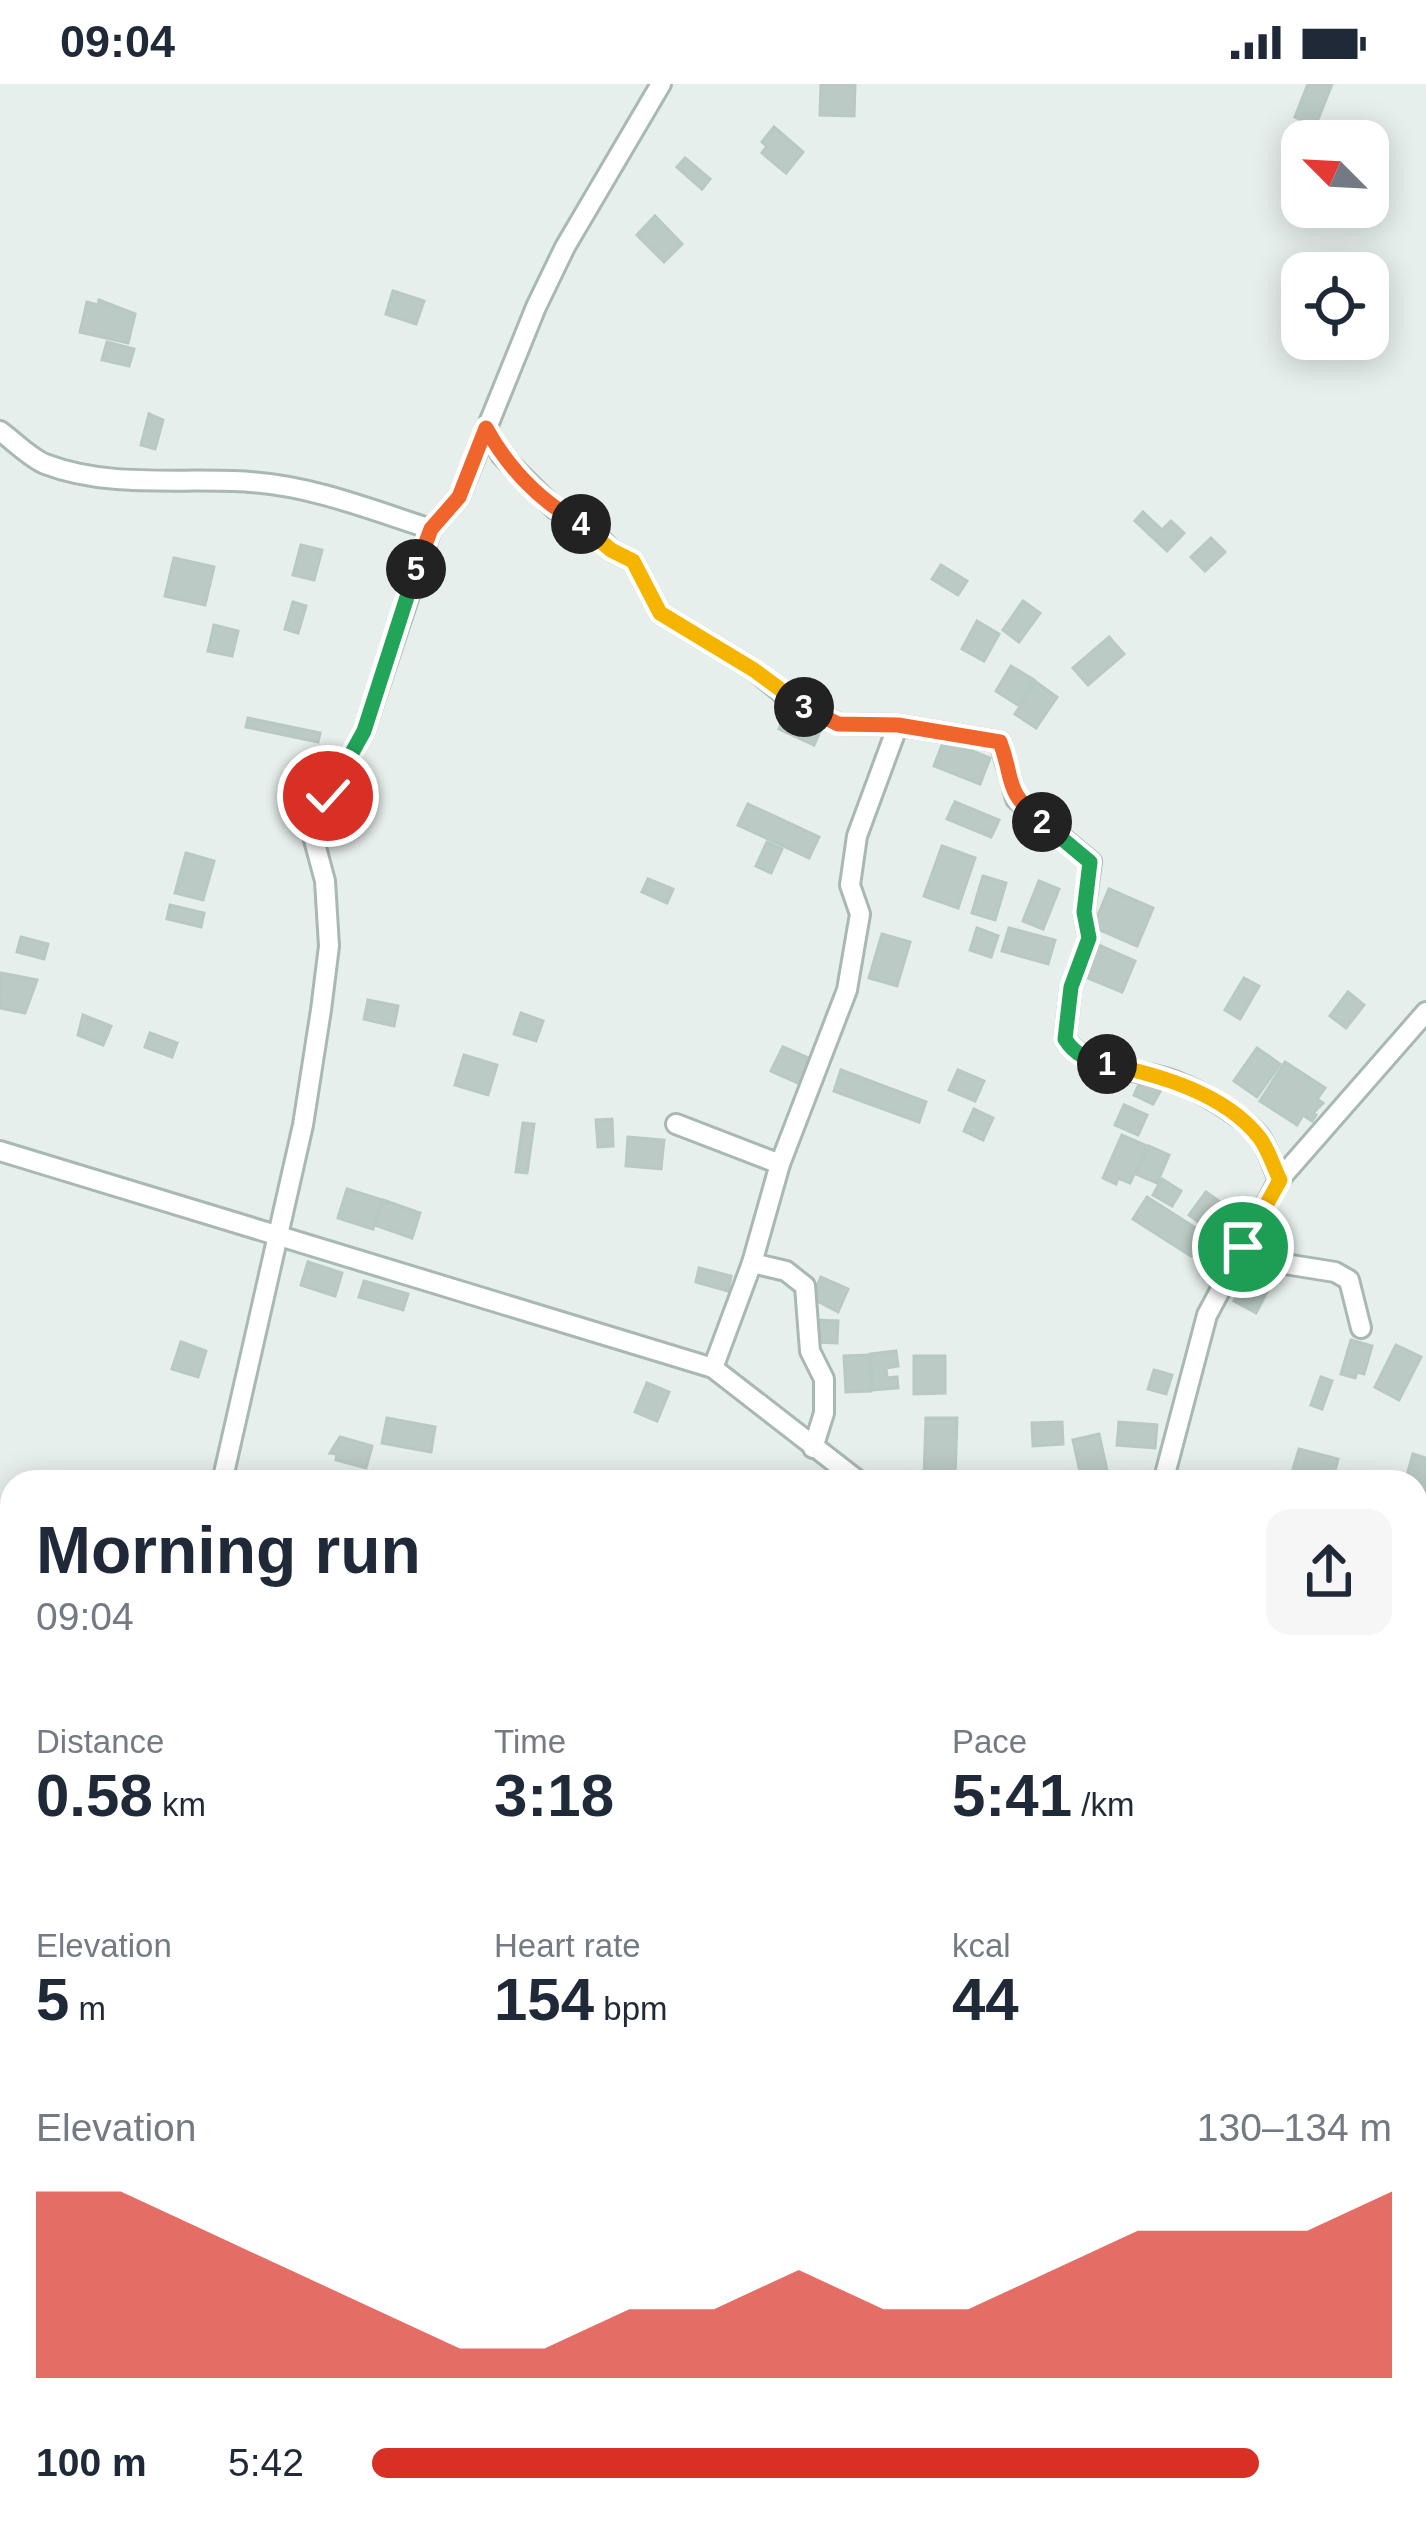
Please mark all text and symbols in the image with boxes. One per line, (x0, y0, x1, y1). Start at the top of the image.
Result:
text: 09:04 (60, 16, 175, 67)
north arrow (1281, 120, 1389, 228)
map controls (1281, 120, 1389, 360)
button: locate (1281, 252, 1389, 360)
pin: 4 (551, 494, 611, 554)
text: 4 (572, 505, 590, 542)
pin: 5 (386, 539, 446, 599)
text: 5 (407, 550, 425, 587)
pin: 3 (774, 677, 834, 737)
text: 3 (795, 688, 813, 725)
pin (277, 745, 379, 847)
icon: check (295, 763, 361, 829)
pin: 2 (1012, 792, 1072, 852)
text: 2 (1033, 803, 1051, 840)
pin: 1 (1077, 1034, 1137, 1094)
text: 1 (1098, 1045, 1116, 1082)
pin (1192, 1196, 1294, 1298)
icon: arrive (1210, 1214, 1276, 1280)
button: share (1266, 1509, 1392, 1635)
text: Morning run (36, 1513, 421, 1587)
text: 09:04 (36, 1595, 134, 1638)
text: Distance (36, 1723, 164, 1760)
text: Time (494, 1723, 566, 1760)
text: Pace (952, 1723, 1027, 1760)
text: 0.58 (36, 1762, 153, 1829)
text: 3:18 (494, 1762, 614, 1829)
text: 5:41 (952, 1762, 1072, 1829)
text: km (153, 1786, 206, 1823)
text: /km (1072, 1786, 1134, 1823)
text: Elevation (36, 1927, 172, 1964)
text: Heart rate (494, 1927, 641, 1964)
text: kcal (952, 1927, 1011, 1964)
text: 5 (36, 1966, 69, 2033)
text: 154 (494, 1966, 594, 2033)
text: 44 (952, 1966, 1019, 2033)
text: m (69, 1990, 106, 2027)
text: bpm (594, 1990, 667, 2027)
text: Elevation (36, 2106, 196, 2149)
text: 130–134 m (1197, 2106, 1392, 2149)
text: 100 m (36, 2441, 147, 2484)
text: 5:42 (228, 2441, 304, 2484)

